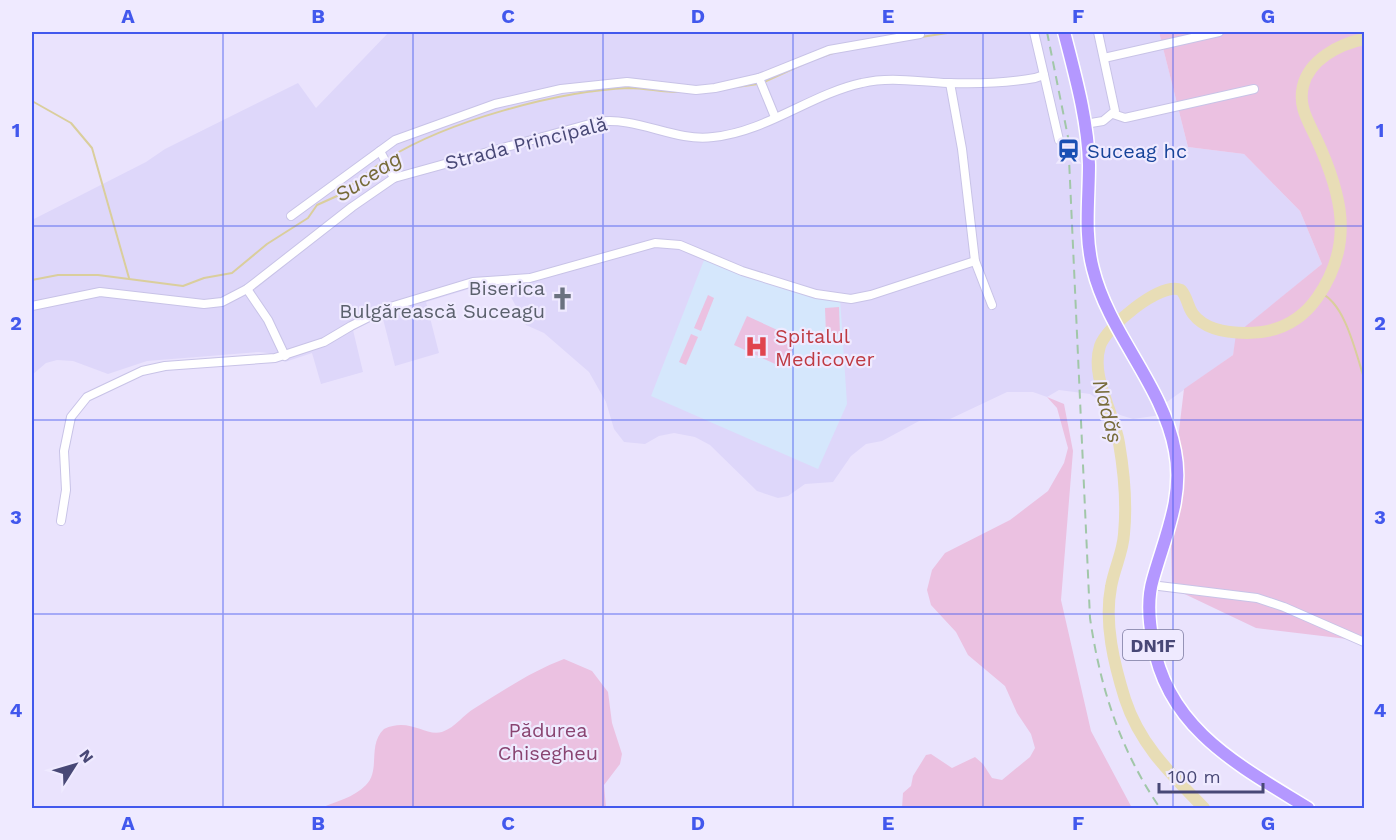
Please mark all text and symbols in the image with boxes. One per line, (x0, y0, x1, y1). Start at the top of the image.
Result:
text: A (121, 4, 135, 28)
text: B (311, 4, 325, 28)
text: C (501, 4, 515, 28)
text: D (691, 4, 705, 28)
text: E (882, 4, 894, 28)
text: F (1072, 4, 1084, 28)
text: G (1261, 4, 1275, 28)
street label: Strada Principală (442, 111, 610, 175)
text: 1 (12, 118, 20, 142)
text: 1 (1376, 118, 1384, 142)
station icon: Suceag hc (1056, 138, 1082, 164)
place label: Suceag hc (1087, 139, 1187, 163)
water label: Suceag (330, 145, 406, 207)
place label: Biserica Bulgărească Suceagu (339, 276, 545, 323)
church icon: Biserica Bulgărească Suceagu (550, 286, 576, 312)
text: 2 (10, 311, 22, 335)
text: 2 (1374, 311, 1386, 335)
place label: Spitalul Medicover (775, 324, 875, 371)
hospital icon: Spitalul Medicover (744, 334, 770, 360)
water label: Nadăș (1088, 377, 1128, 446)
text: 3 (10, 505, 22, 529)
text: 3 (1374, 505, 1386, 529)
road number: DN1F (1123, 630, 1183, 660)
text: 4 (10, 698, 23, 722)
text: 4 (1374, 698, 1387, 722)
park label: Pădurea Chisegheu (498, 718, 598, 765)
north arrow (45, 735, 105, 795)
text: N (75, 746, 98, 767)
scale bar (1159, 756, 1262, 794)
text: 100 m (1168, 766, 1221, 787)
text: A (121, 811, 135, 835)
text: B (311, 811, 325, 835)
text: C (501, 811, 515, 835)
text: D (691, 811, 705, 835)
text: E (882, 811, 894, 835)
text: F (1072, 811, 1084, 835)
text: G (1261, 811, 1275, 835)

